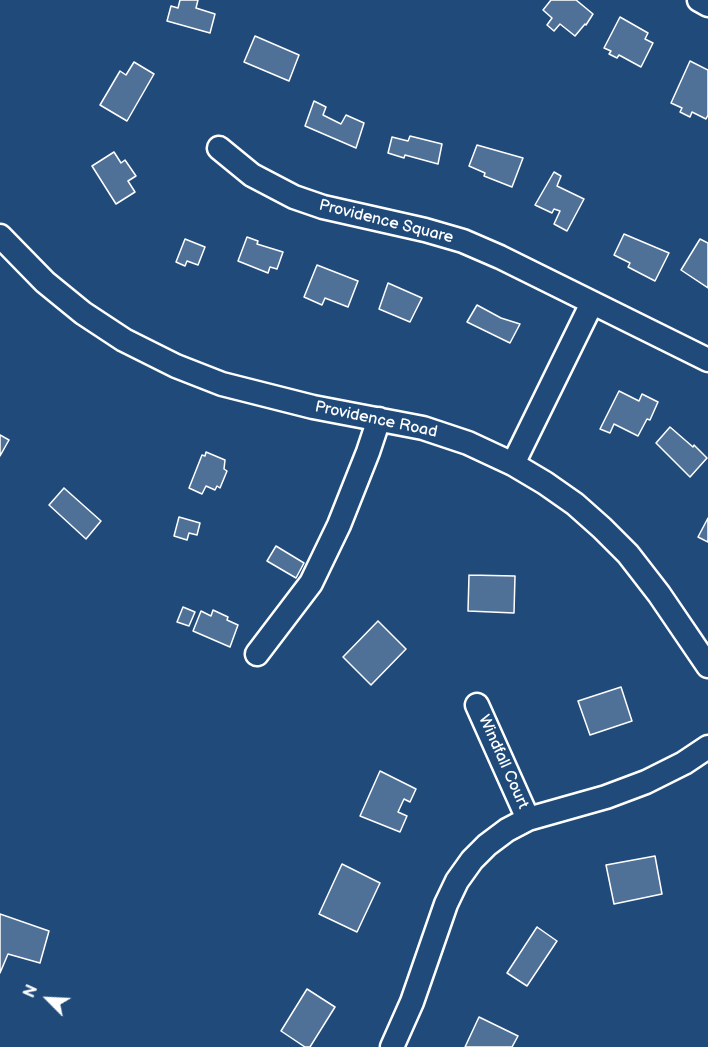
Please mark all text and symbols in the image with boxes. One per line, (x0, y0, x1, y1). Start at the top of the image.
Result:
street label: Providence Square (317, 196, 455, 248)
street label: Providence Road (313, 398, 439, 442)
street label: Windfall Court (474, 712, 532, 812)
north arrow (18, 969, 78, 1029)
text: N (20, 982, 42, 1001)

